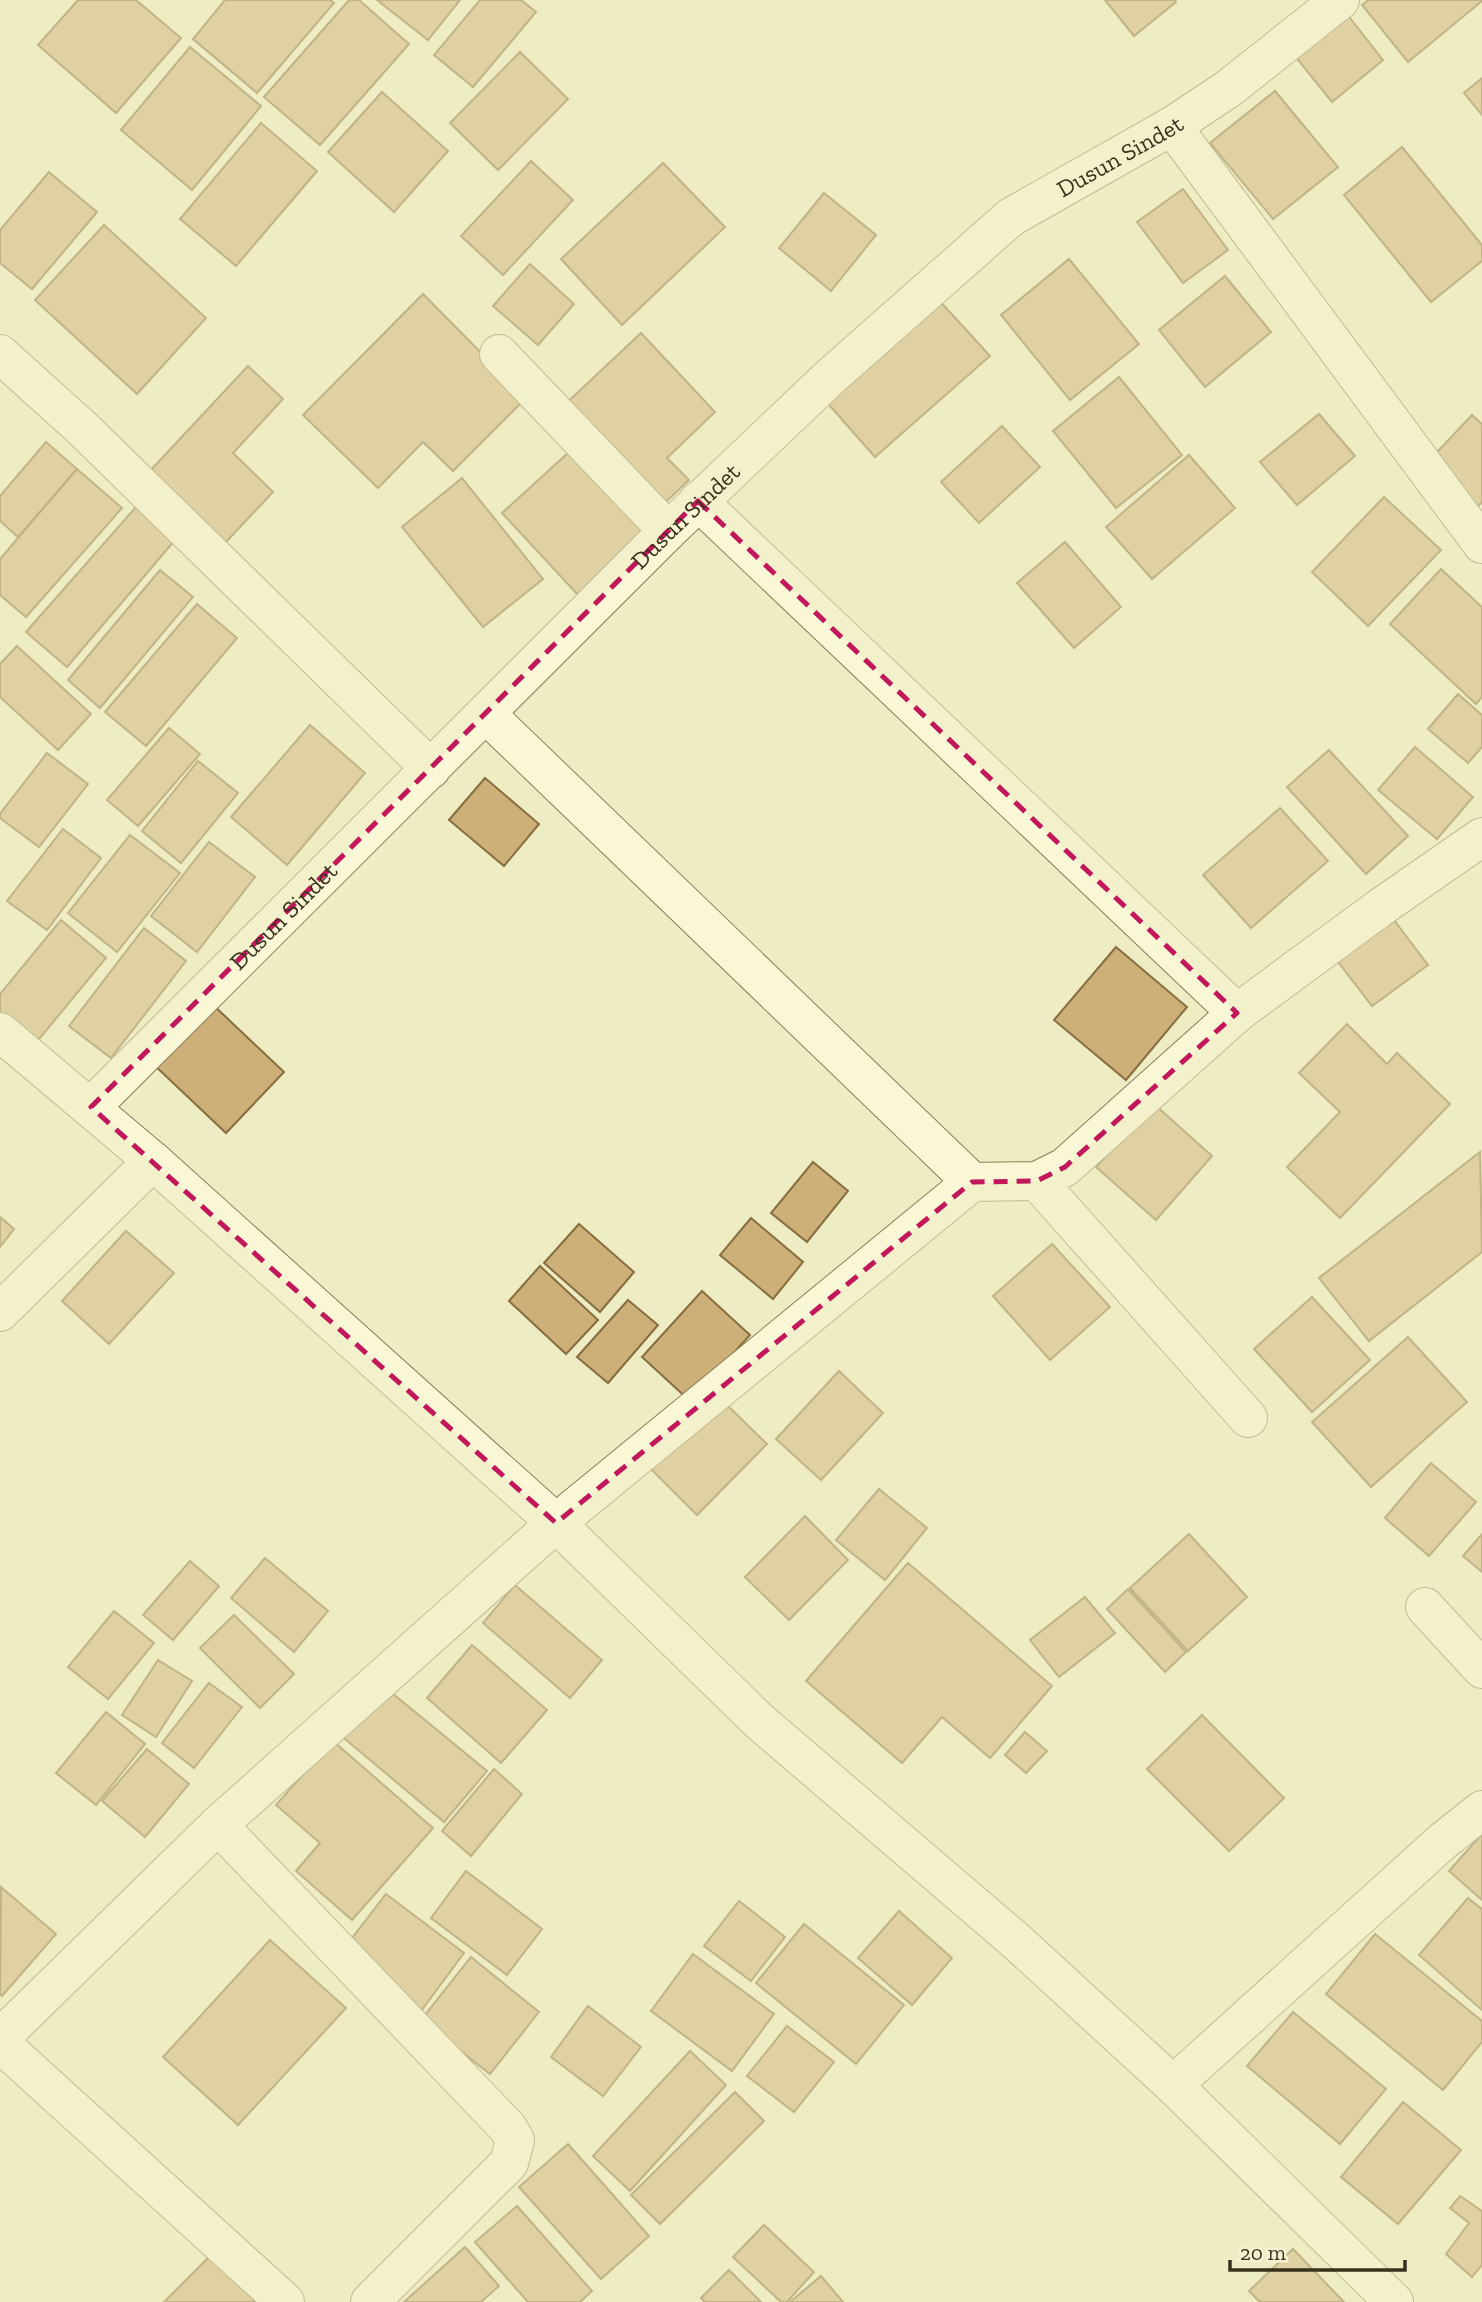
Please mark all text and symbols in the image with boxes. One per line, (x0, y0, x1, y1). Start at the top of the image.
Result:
street label: Dusun Sindet (1051, 108, 1188, 203)
street label: Dusun Sindet (624, 456, 745, 575)
street label: Dusun Sindet (223, 856, 343, 975)
scale bar (1230, 2228, 1405, 2272)
text: 20 m (1240, 2240, 1286, 2265)

